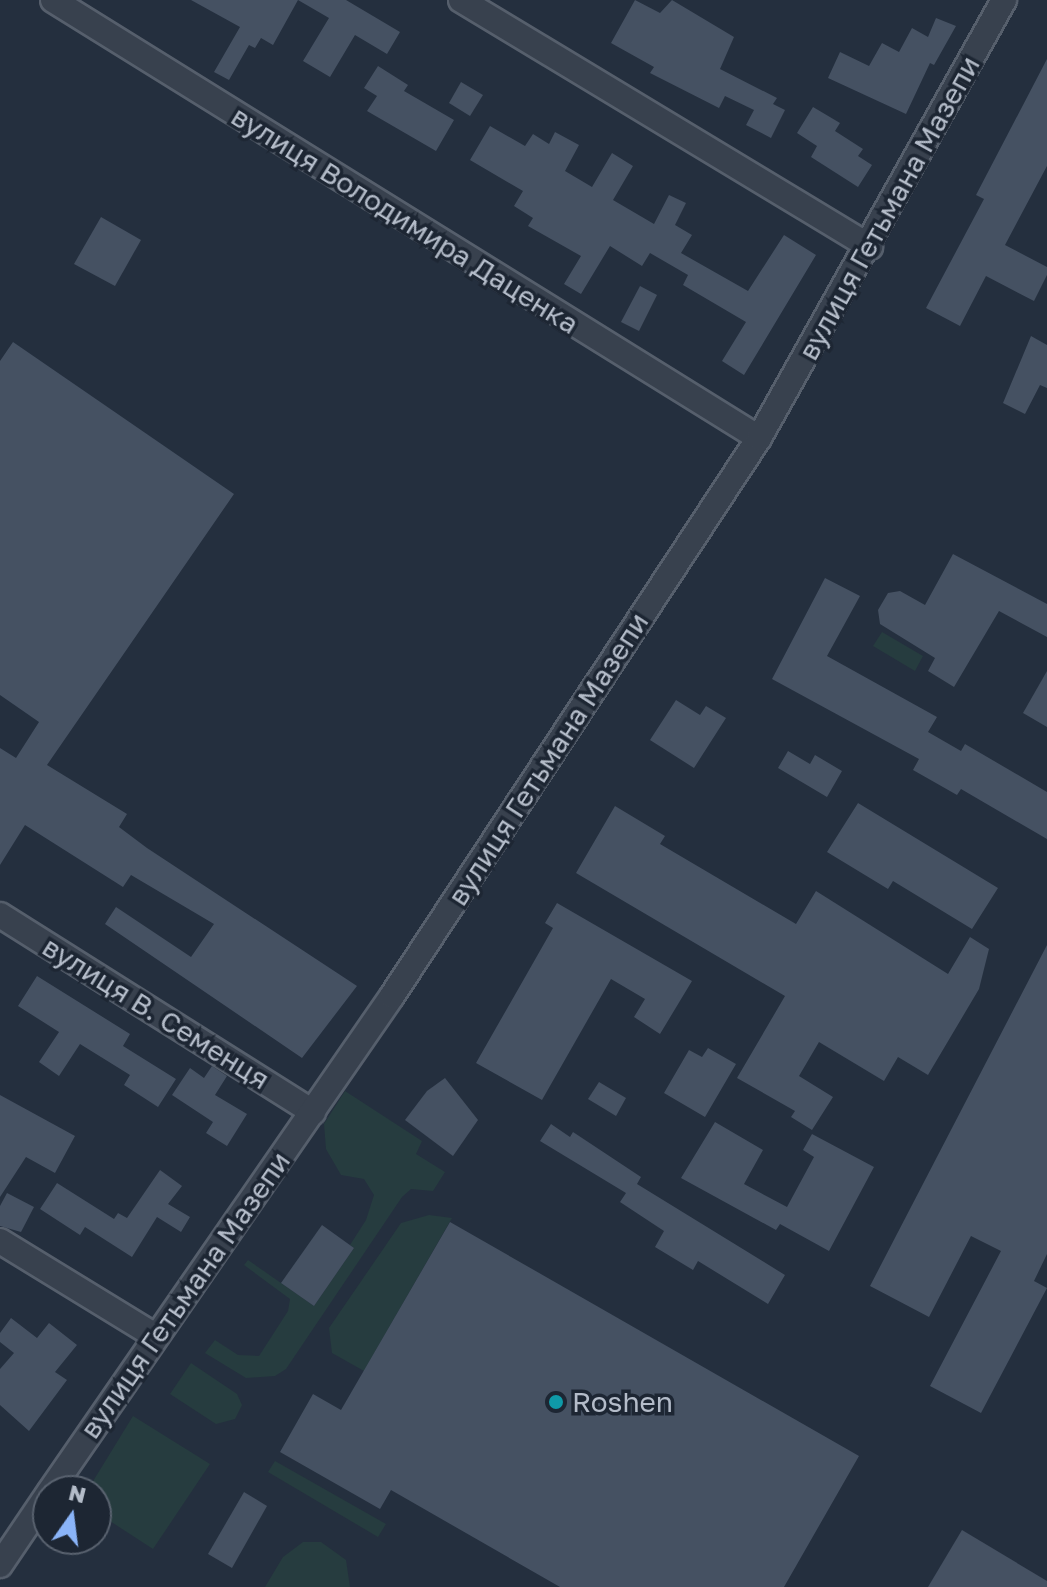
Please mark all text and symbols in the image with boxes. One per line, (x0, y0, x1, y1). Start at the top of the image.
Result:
street label: вулиця Гетьмана Мазепи (791, 50, 987, 366)
street label: вулиця Володимира Даценка (225, 99, 585, 341)
street label: вулиця Гетьмана Мазепи (441, 606, 655, 912)
street label: вулиця В. Семенця (37, 930, 275, 1096)
street label: вулиця Гетьмана Мазепи (73, 1145, 297, 1445)
place label: Roshen (572, 1385, 673, 1419)
marker: Roshen (547, 1393, 565, 1411)
north arrow (32, 1475, 112, 1555)
text: N (66, 1478, 89, 1508)

